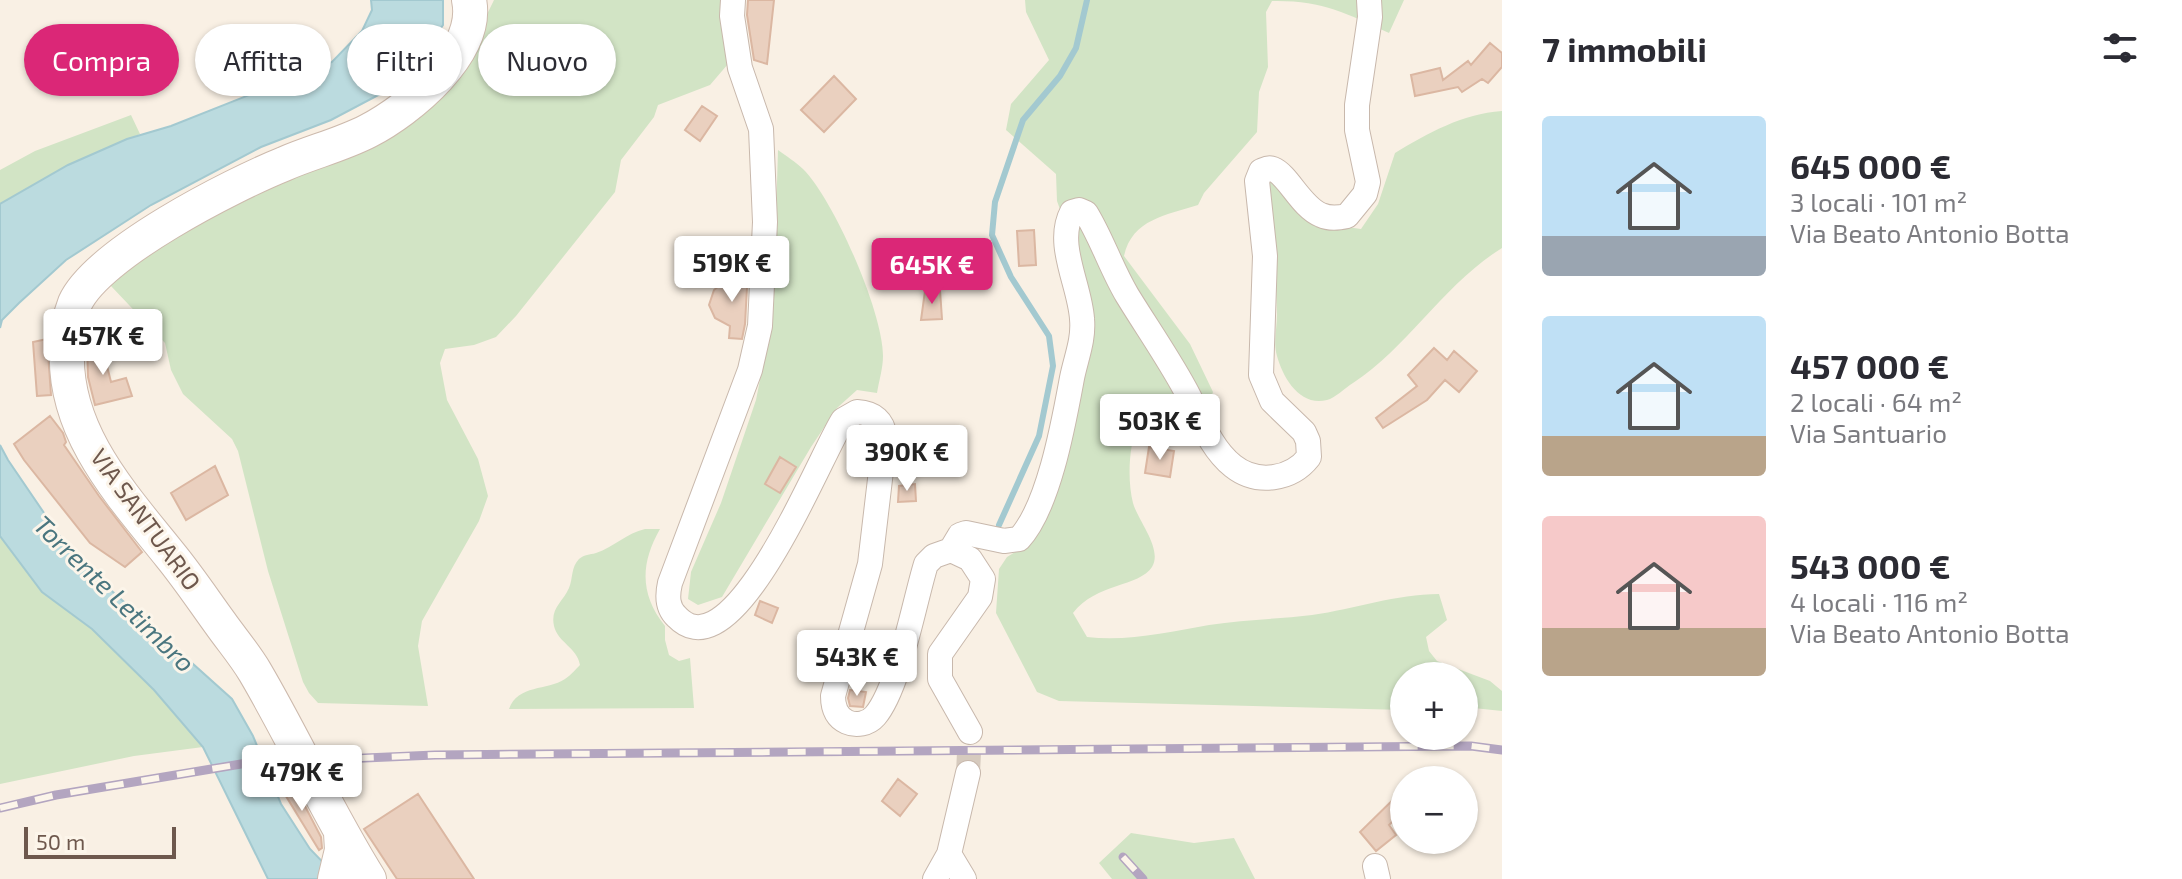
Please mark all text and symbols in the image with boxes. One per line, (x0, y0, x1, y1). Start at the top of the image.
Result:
chip: Compra (24, 24, 179, 96)
chip: Affitta (195, 24, 331, 96)
chip: Filtri (347, 24, 462, 96)
chip: Nuovo (478, 24, 616, 96)
icon: filters (2098, 26, 2142, 70)
text: 7 immobili (1542, 28, 1707, 69)
text: 645 000 € (1790, 145, 1951, 186)
icon: home (1606, 148, 1702, 244)
text: 3 locali · 101 m² (1790, 186, 1967, 217)
text: Via Beato Antonio Botta (1790, 217, 2070, 248)
pin: 519K € (667, 236, 797, 304)
pin: 645K € (867, 238, 997, 306)
text: 519K € (692, 246, 772, 277)
text: 645K € (890, 248, 974, 279)
pin: 457K € (38, 309, 168, 377)
text: 457K € (61, 319, 145, 350)
text: 457 000 € (1790, 345, 1949, 386)
icon: home (1606, 348, 1702, 444)
text: 2 locali · 64 m² (1790, 386, 1962, 417)
pin: 503K € (1095, 394, 1225, 462)
text: 503K € (1118, 404, 1202, 435)
text: Via Santuario (1790, 417, 1947, 448)
pin: 390K € (842, 425, 972, 493)
text: 390K € (864, 435, 950, 466)
street label: VIA SANTUARIO (85, 443, 207, 596)
water label: Torrente Letimbro (28, 508, 202, 677)
text: 543 000 € (1790, 545, 1951, 586)
icon: home (1606, 548, 1702, 644)
text: 4 locali · 116 m² (1790, 586, 1968, 617)
text: Via Beato Antonio Botta (1790, 617, 2070, 648)
pin: 543K € (792, 630, 922, 698)
text: 543K € (815, 640, 899, 671)
map controls (1390, 662, 1478, 854)
button: + (1390, 662, 1478, 750)
pin: 479K € (237, 745, 367, 813)
text: 479K € (260, 755, 344, 786)
button: − (1390, 766, 1478, 854)
scale bar (24, 823, 176, 859)
text: 50 m (36, 828, 85, 854)

